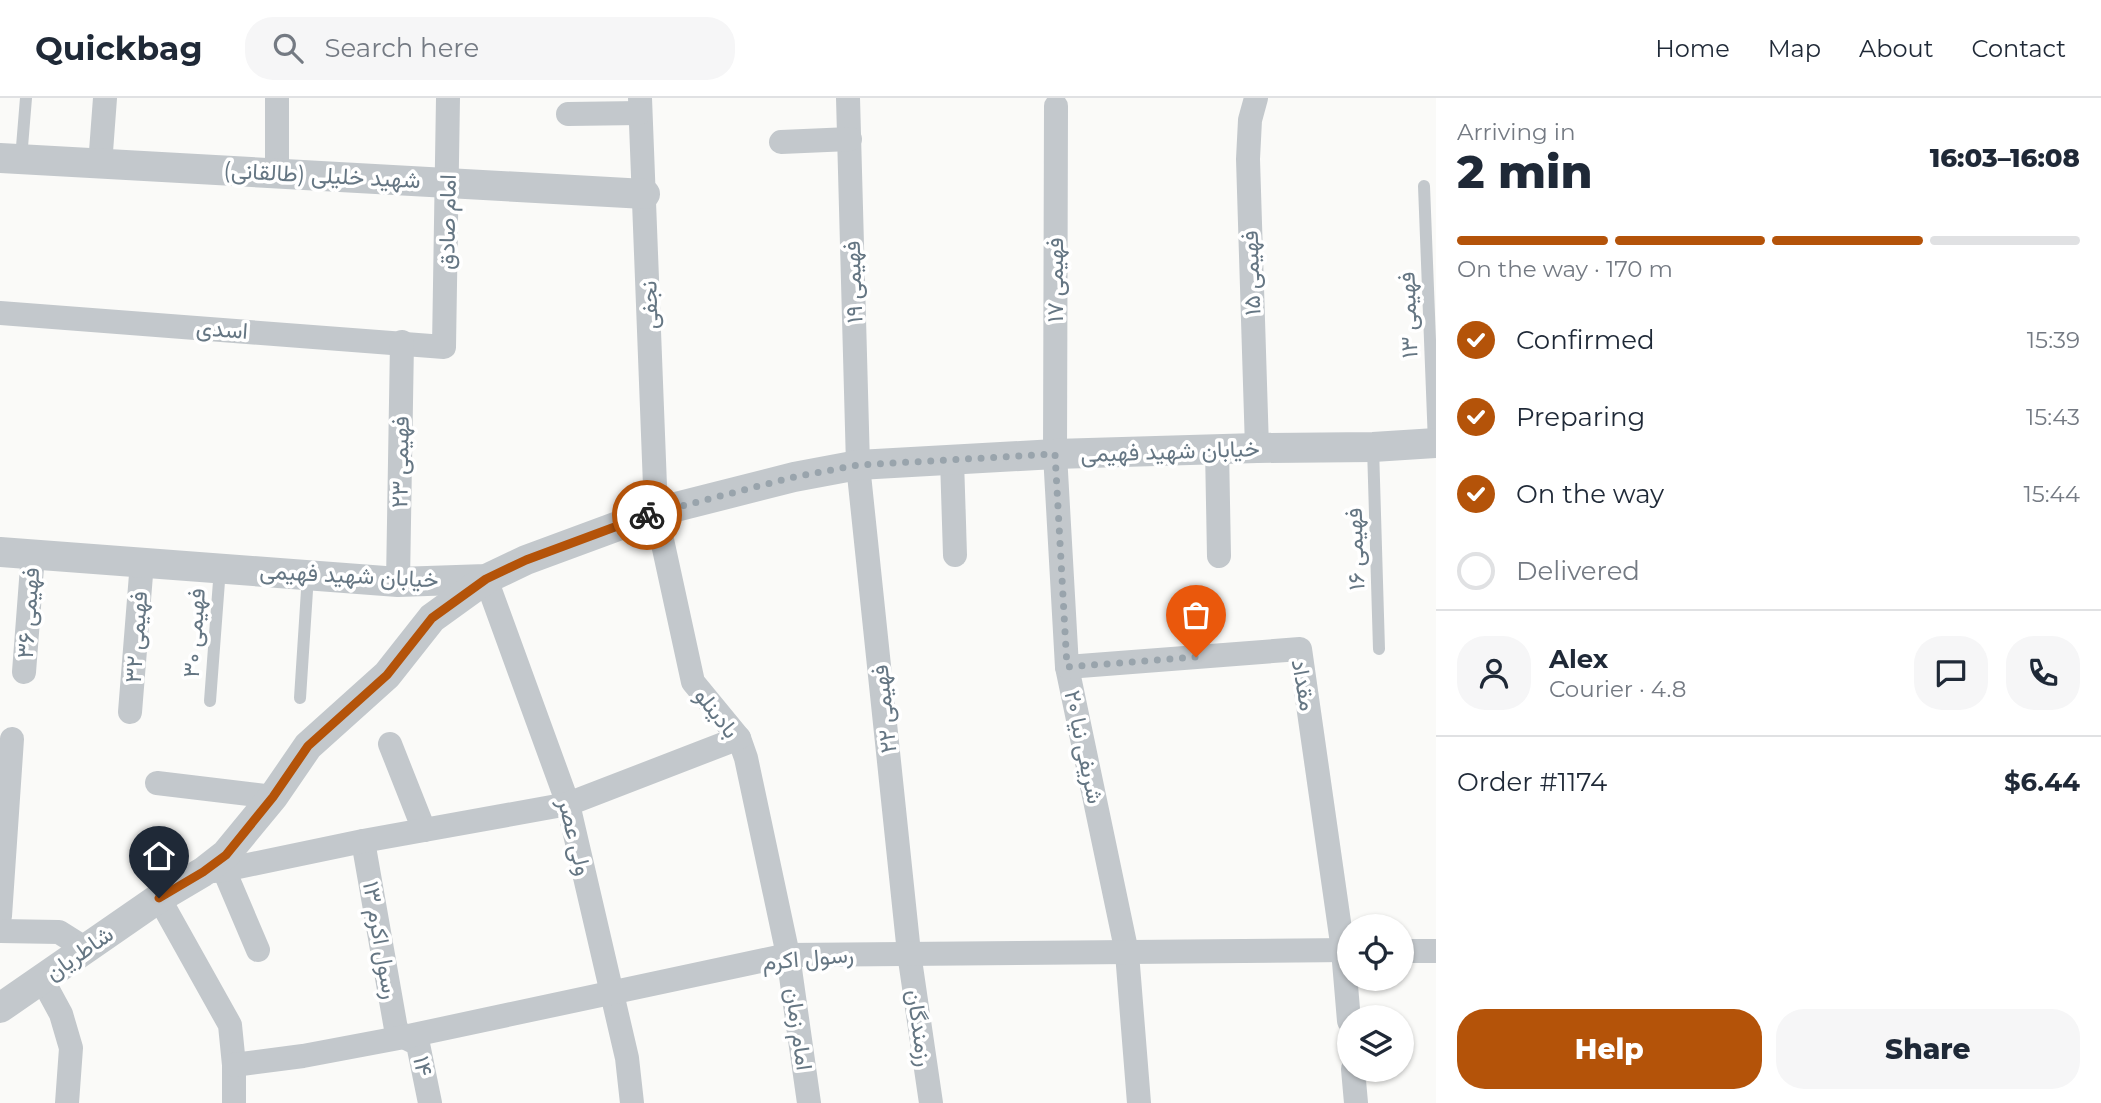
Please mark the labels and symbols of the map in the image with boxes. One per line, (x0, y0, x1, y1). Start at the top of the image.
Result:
street label: شهید خلیلی (طالقانی) (223, 156, 421, 195)
street label: امام صادق (432, 174, 463, 270)
street label: فهیمی ۱۵ (1236, 230, 1267, 316)
street label: فهیمی ۱۷ (1041, 238, 1070, 322)
street label: فهیمی ۱۹ (838, 240, 869, 324)
street label: فهیمی ۱۳ (1392, 271, 1425, 359)
street label: نجفی (634, 280, 664, 330)
street label: اسدی (195, 313, 249, 345)
street label: فهیمی ۲۳ (385, 416, 416, 508)
street label: خیابان شهید فهیمی (1080, 434, 1260, 469)
courier (612, 480, 682, 550)
street label: فهیمی ۱۶ (1340, 507, 1371, 591)
street label: خیابان شهید فهیمی (259, 556, 439, 595)
street label: فهیمی ۳۶ (11, 567, 46, 660)
pin (1166, 585, 1226, 657)
street label: فهیمی ۳۰ (177, 587, 212, 679)
street label: فهیمی ۳۲ (119, 590, 154, 684)
street label: مقداد (1286, 657, 1322, 713)
street label: فهیمی ۲۲ (865, 663, 904, 755)
street label: بادینلو (688, 682, 745, 744)
street label: ۲۰ شریفی نیا (1057, 688, 1110, 807)
street label: ولی عصر (551, 795, 598, 879)
pin (129, 826, 189, 898)
street label: رسول اکرم ۱۳ (356, 879, 405, 1001)
street label: شاطریان (40, 920, 119, 987)
street label: رسول اکرم (761, 940, 855, 977)
street label: امام زمان (778, 986, 819, 1072)
street label: رزمندگان (900, 988, 939, 1068)
street label: ۱۴ (407, 1053, 439, 1079)

